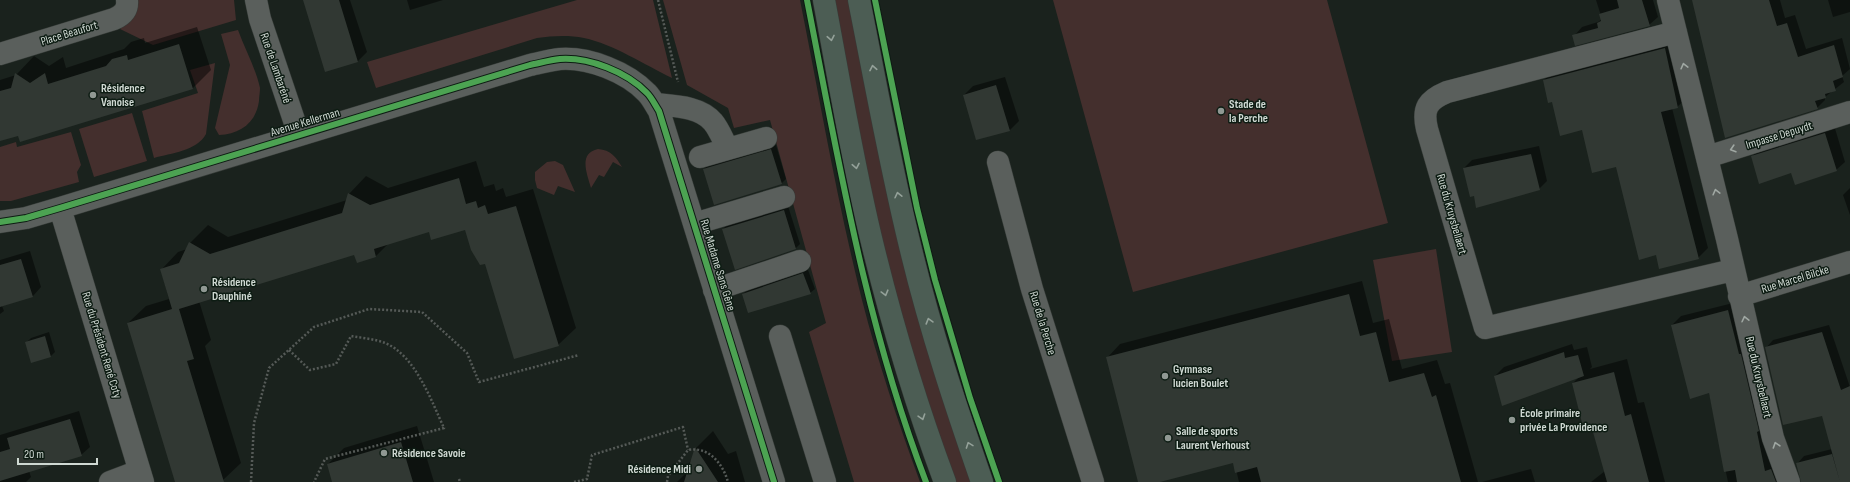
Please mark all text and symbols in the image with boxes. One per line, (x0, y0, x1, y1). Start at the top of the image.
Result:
street label: Place Beaufort (39, 18, 100, 49)
street label: Rue de Lambaréné (256, 31, 295, 105)
one-way arrow (826, 35, 835, 41)
one-way arrow (1681, 63, 1689, 69)
one-way arrow (869, 65, 877, 71)
place label: Résidence Vanoise (101, 81, 145, 110)
marker: Résidence Vanoise (88, 90, 98, 100)
place label: Stade de la Perche (1229, 97, 1268, 126)
street label: Avenue Kellerman (268, 105, 342, 140)
marker: Stade de la Perche (1216, 106, 1226, 116)
street label: Impasse Depuydt (1744, 118, 1815, 153)
one-way arrow (1729, 144, 1736, 153)
one-way arrow (851, 163, 859, 169)
street label: Rue du Kruysbellaert (1433, 172, 1470, 256)
one-way arrow (1712, 189, 1720, 196)
one-way arrow (894, 192, 903, 199)
street label: Rue Madame Sans Gêne (696, 218, 739, 313)
street label: Rue Marcel Bilcke (1760, 262, 1831, 297)
place label: Résidence Dauphiné (212, 275, 256, 304)
marker: Résidence Dauphiné (199, 284, 209, 294)
one-way arrow (880, 289, 889, 296)
street label: Rue du Président René Coty (78, 290, 125, 401)
street label: Rue de la Perche (1026, 290, 1059, 357)
one-way arrow (1741, 316, 1749, 322)
one-way arrow (926, 318, 934, 325)
street label: Rue du Kruysbellaert (1742, 335, 1775, 420)
place label: Gymnase lucien Boulet (1173, 362, 1228, 391)
marker: Gymnase lucien Boulet (1160, 371, 1170, 381)
place label: École primaire privée La Providence (1520, 406, 1607, 435)
one-way arrow (917, 414, 925, 421)
marker: École primaire privée La Providence (1507, 415, 1517, 425)
place label: Salle de sports Laurent Verhoust (1176, 424, 1250, 453)
marker: Salle de sports Laurent Verhoust (1163, 433, 1173, 443)
scale bar (18, 440, 97, 466)
one-way arrow (965, 442, 974, 449)
one-way arrow (1772, 442, 1780, 449)
place label: Résidence Savoie (392, 446, 466, 461)
text: 20 m (24, 447, 44, 462)
marker: Résidence Savoie (379, 448, 389, 458)
place label: Résidence Midi (628, 462, 691, 477)
marker: Résidence Midi (694, 464, 704, 474)

